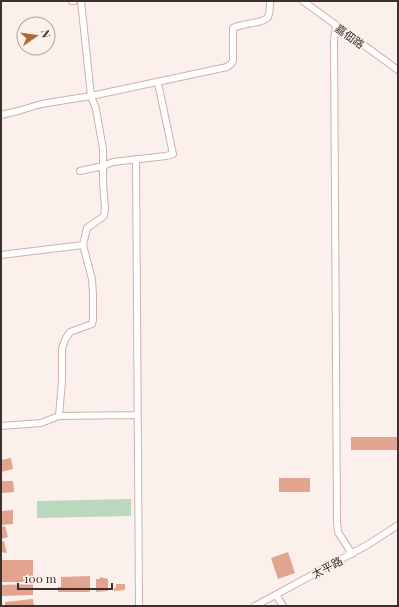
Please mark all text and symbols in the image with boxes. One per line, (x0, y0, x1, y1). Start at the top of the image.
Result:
north arrow (16, 16, 56, 56)
street label: 嘉佃路 (332, 20, 368, 52)
text: N (38, 28, 54, 39)
street label: 太平路 (309, 553, 345, 581)
scale bar (18, 565, 112, 591)
text: 100 m (24, 570, 57, 586)

